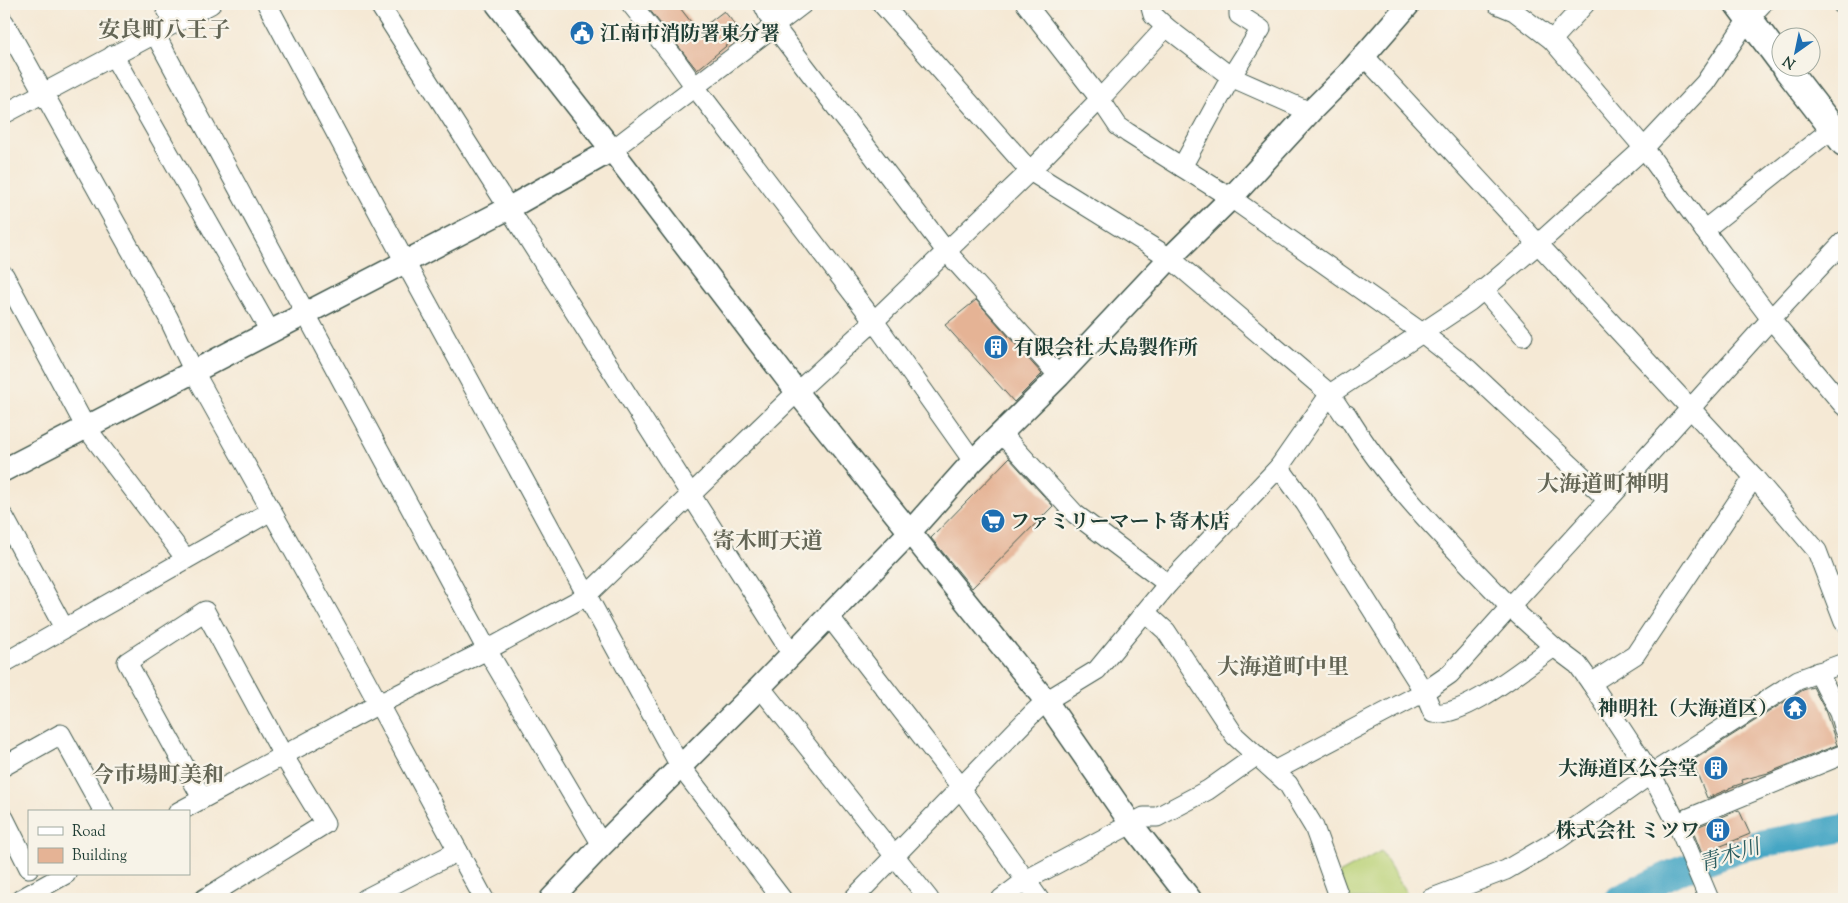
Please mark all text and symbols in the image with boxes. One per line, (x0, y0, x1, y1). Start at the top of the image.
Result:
district label: 安良町八王子 (98, 16, 230, 48)
public building icon: 江南市消防署東分署 (569, 20, 595, 46)
place label: 江南市消防署東分署 (600, 21, 780, 50)
north arrow (1770, 28, 1820, 78)
text: N (1780, 50, 1800, 73)
building icon: 有限会社 大島製作所 (983, 334, 1009, 360)
place label: 有限会社 大島製作所 (1014, 335, 1198, 364)
district label: 大海道町神明 (1537, 470, 1669, 502)
supermarket icon: ファミリーマート寄木店 (980, 508, 1006, 534)
place label: ファミリーマート寄木店 (1010, 509, 1230, 538)
district label: 寄木町天道 (713, 527, 823, 559)
district label: 大海道町中里 (1217, 653, 1349, 685)
temple icon: 神明社（大海道区） (1782, 695, 1808, 721)
place label: 神明社（大海道区） (1598, 696, 1778, 725)
building icon: 大海道区公会堂 (1703, 755, 1729, 781)
place label: 大海道区公会堂 (1558, 756, 1698, 785)
district label: 今市場町美和 (92, 761, 224, 793)
legend (28, 810, 190, 876)
building icon: 株式会社 ミツワ (1705, 817, 1731, 843)
place label: 株式会社 ミツワ (1556, 818, 1700, 847)
text: Road (72, 822, 106, 843)
water label: 青木川 (1695, 833, 1766, 880)
text: Building (72, 846, 127, 867)

